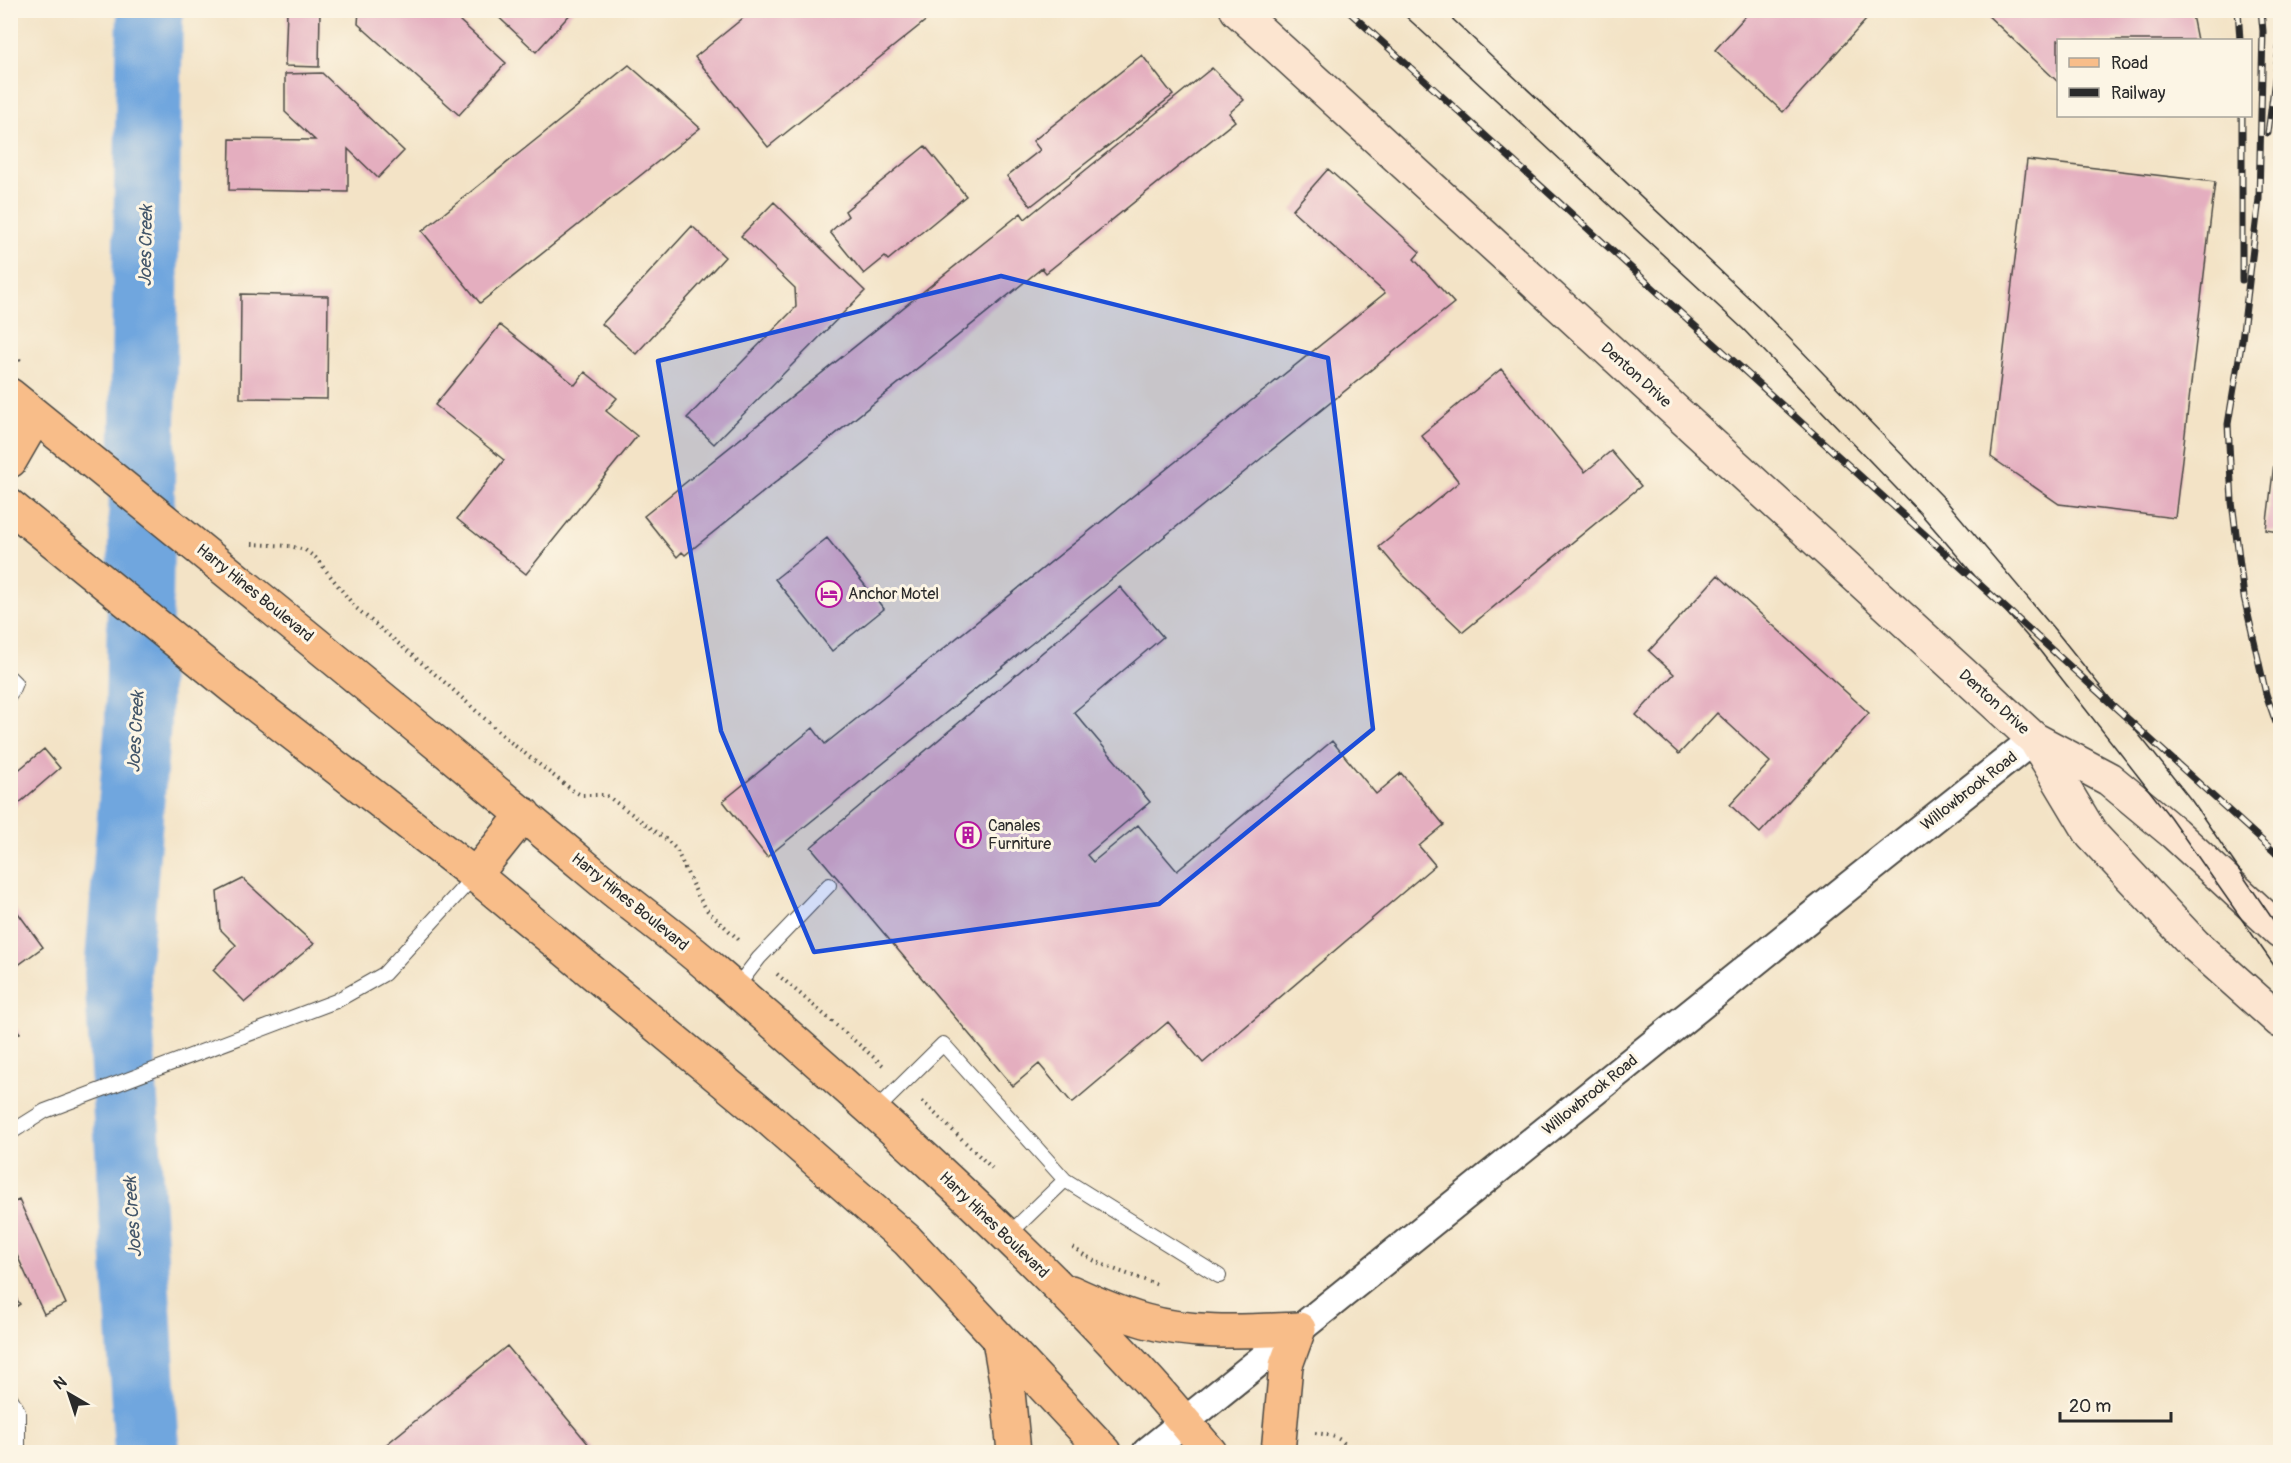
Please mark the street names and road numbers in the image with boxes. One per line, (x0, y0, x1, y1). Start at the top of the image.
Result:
street label: Denton Drive (1597, 338, 1675, 412)
street label: Harry Hines Boulevard (192, 540, 318, 646)
street label: Denton Drive (1955, 665, 2033, 739)
street label: Willowbrook Road (1917, 747, 2021, 835)
street label: Harry Hines Boulevard (567, 849, 693, 955)
street label: Willowbrook Road (1538, 1050, 1642, 1140)
street label: Harry Hines Boulevard (935, 1167, 1053, 1283)

